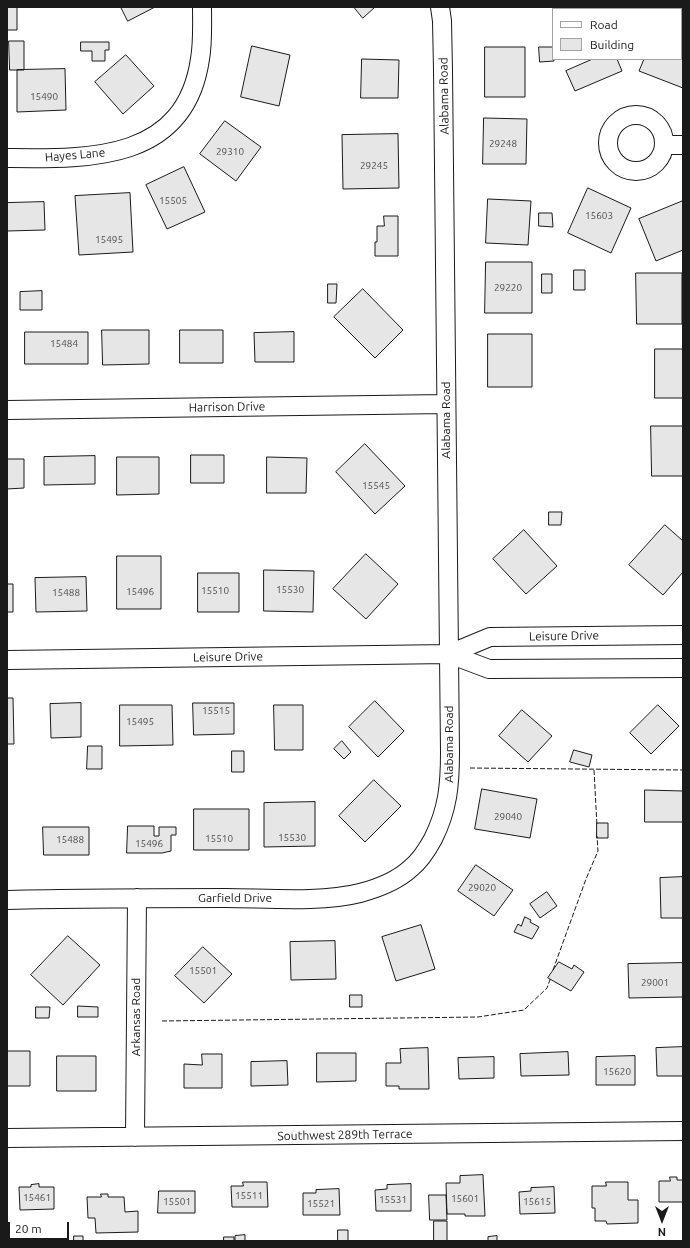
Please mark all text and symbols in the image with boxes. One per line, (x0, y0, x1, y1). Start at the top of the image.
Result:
legend (552, 8, 682, 60)
text: Road (590, 18, 618, 31)
text: Building (590, 38, 634, 51)
street label: Alabama Road (436, 57, 452, 135)
house number: 15490 (30, 91, 58, 103)
house number: 29248 (489, 138, 517, 150)
street label: Hayes Lane (44, 145, 106, 165)
house number: 29310 (216, 146, 244, 158)
house number: 29245 (360, 160, 388, 172)
house number: 15505 (159, 195, 187, 207)
house number: 15603 (585, 210, 613, 222)
house number: 15495 (95, 234, 123, 246)
house number: 29220 (494, 282, 522, 294)
house number: 15484 (50, 338, 78, 350)
street label: Alabama Road (439, 381, 453, 459)
street label: Harrison Drive (189, 399, 265, 415)
house number: 15545 (362, 480, 390, 492)
house number: 15530 (276, 584, 304, 596)
house number: 15510 (201, 585, 229, 597)
house number: 15496 (126, 586, 154, 598)
house number: 15488 (52, 587, 80, 599)
street label: Leisure Drive (529, 628, 599, 644)
street label: Leisure Drive (193, 649, 263, 665)
house number: 15515 (202, 705, 230, 717)
street label: Alabama Road (442, 705, 456, 783)
house number: 15495 (126, 716, 154, 728)
house number: 29040 (494, 811, 522, 823)
house number: 15530 (278, 832, 306, 844)
house number: 15510 (205, 833, 233, 845)
house number: 15488 (56, 834, 84, 846)
house number: 15496 (135, 838, 163, 850)
house number: 29020 (468, 882, 496, 894)
street label: Garfield Drive (198, 891, 272, 905)
house number: 15501 (189, 965, 217, 977)
house number: 29001 (641, 977, 669, 989)
street label: Arkansas Road (129, 978, 143, 1056)
house number: 15620 (603, 1066, 631, 1078)
street label: Southwest 289th Terrace (277, 1127, 413, 1143)
house number: 15511 (235, 1190, 263, 1202)
house number: 15461 (23, 1192, 51, 1204)
house number: 15601 (451, 1193, 479, 1205)
house number: 15531 (379, 1194, 407, 1206)
house number: 15501 (163, 1196, 191, 1208)
house number: 15615 (523, 1196, 551, 1208)
house number: 15521 (307, 1198, 335, 1210)
north arrow (642, 1200, 682, 1240)
scale bar (10, 1214, 71, 1240)
text: 20 m (15, 1222, 42, 1235)
text: N (658, 1226, 666, 1238)

